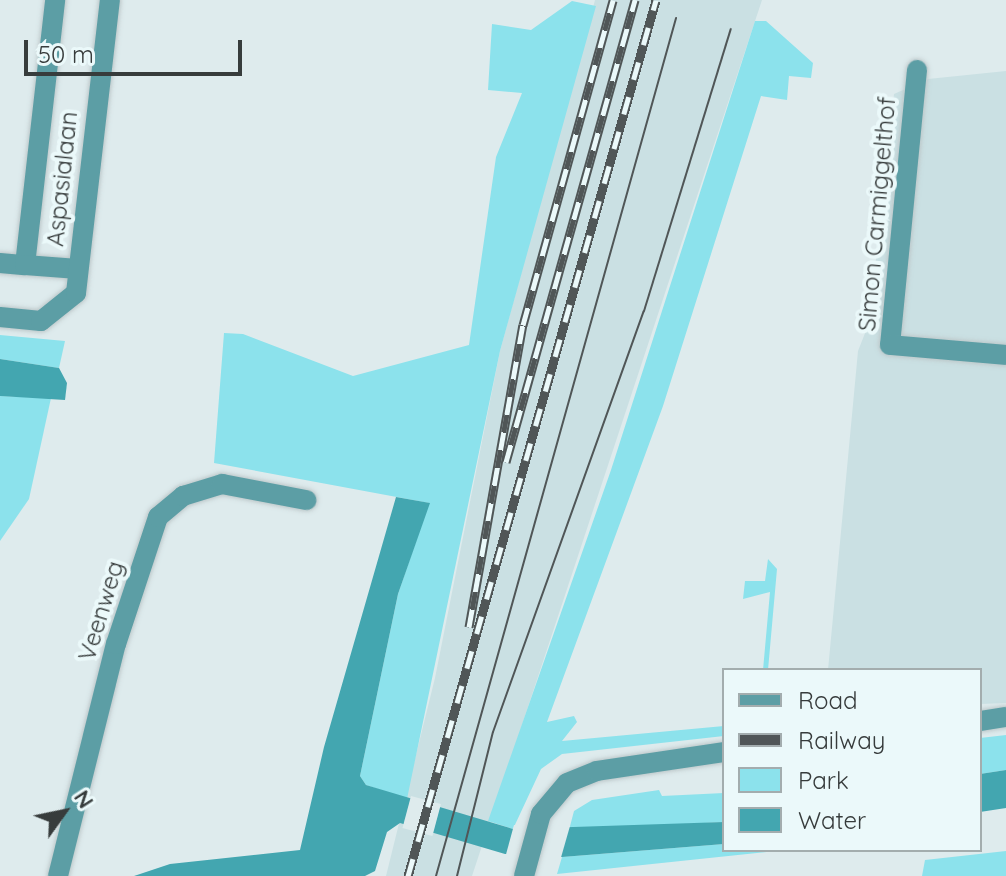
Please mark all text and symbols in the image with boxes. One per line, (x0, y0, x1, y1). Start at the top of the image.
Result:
scale bar (28, 24, 246, 74)
text: 50 m (38, 39, 94, 69)
street label: Simon Carmiggelthof (852, 96, 902, 332)
street label: Aspasialaan (41, 110, 83, 248)
street label: Veenweg (72, 558, 130, 664)
legend (722, 668, 982, 852)
text: Road (798, 685, 858, 715)
text: Railway (798, 725, 885, 755)
text: Park (798, 765, 849, 795)
north arrow (24, 772, 104, 852)
text: N (68, 785, 100, 813)
text: Water (798, 805, 866, 835)

